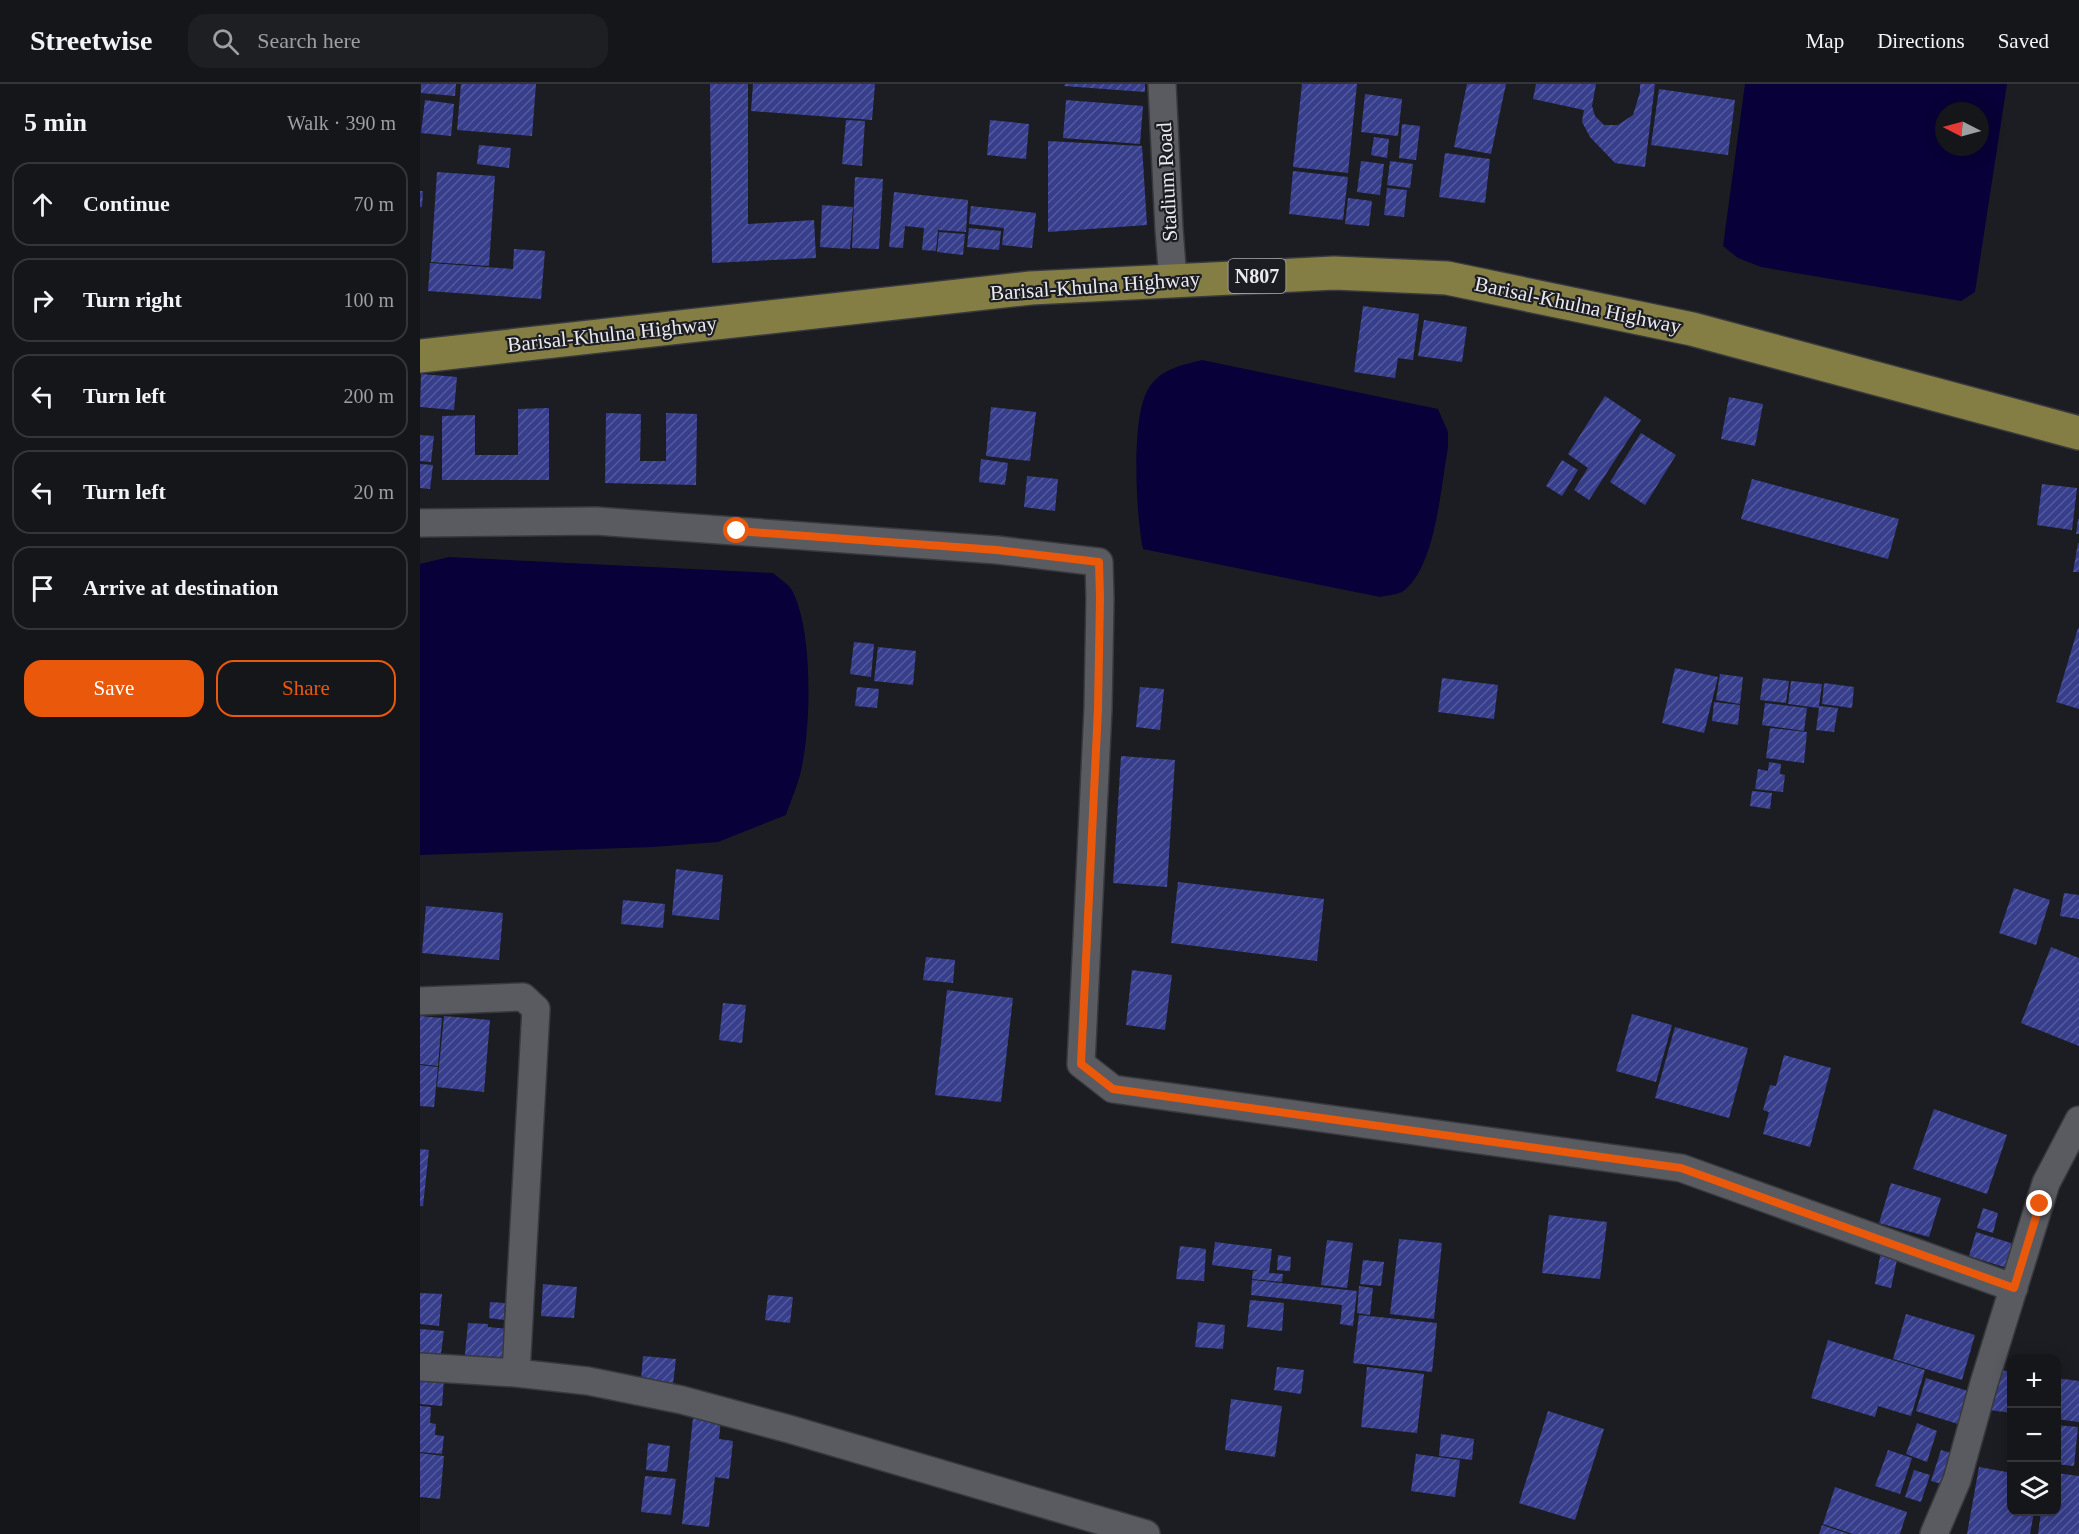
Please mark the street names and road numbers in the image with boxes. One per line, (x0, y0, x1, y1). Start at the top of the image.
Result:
street label: Stadium Road (1152, 121, 1182, 242)
road number: N807 (1228, 259, 1286, 293)
street label: Barisal-Khulna Highway (989, 267, 1201, 305)
street label: Barisal-Khulna Highway (1473, 271, 1684, 339)
street label: Barisal-Khulna Highway (506, 311, 718, 357)

